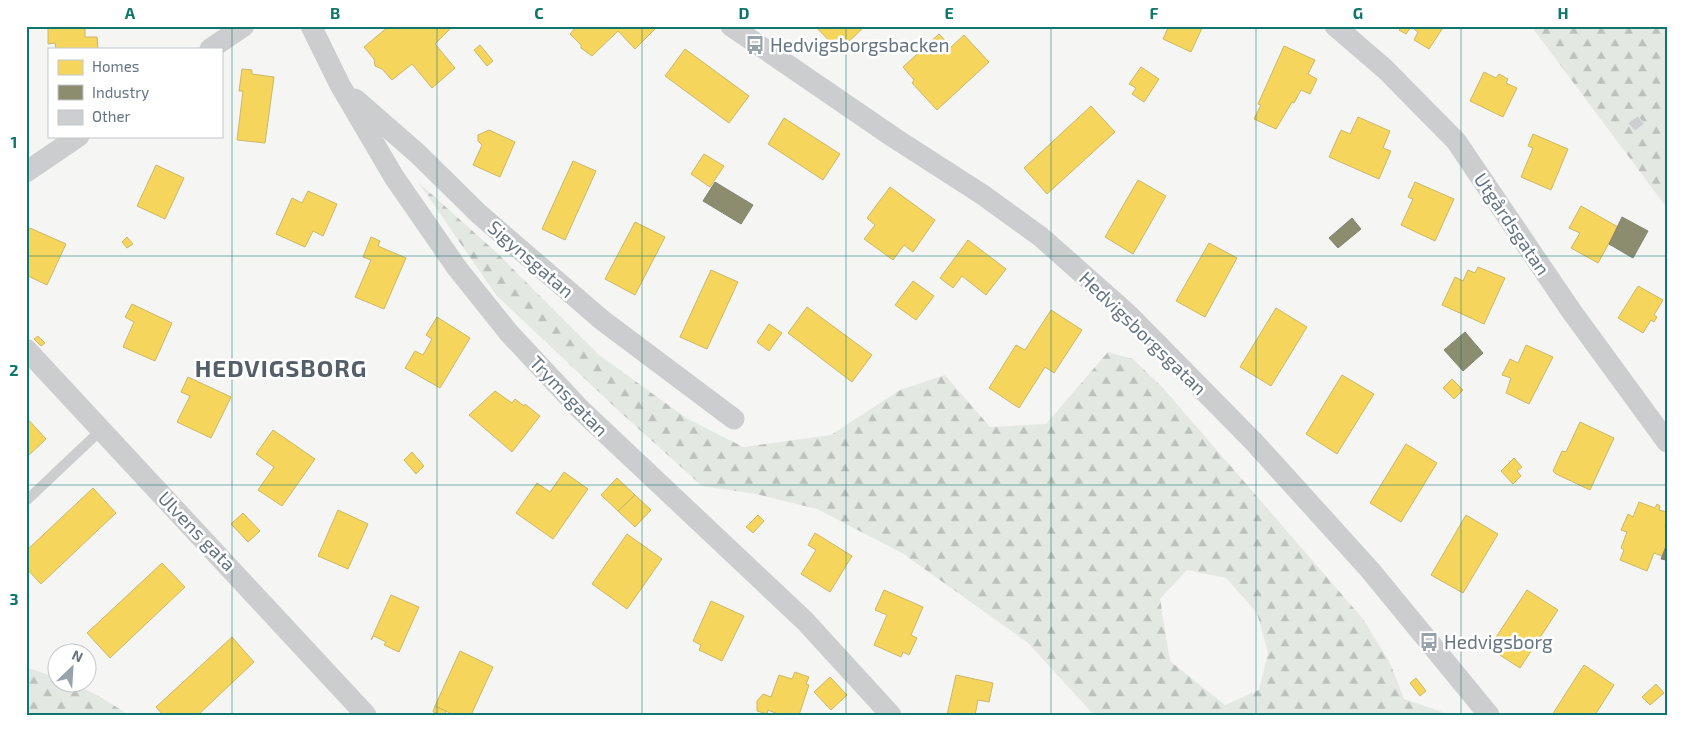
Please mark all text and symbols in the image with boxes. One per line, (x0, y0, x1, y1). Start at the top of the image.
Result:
text: A (125, 3, 136, 22)
text: B (330, 3, 340, 22)
text: C (534, 3, 544, 22)
text: D (739, 3, 750, 22)
text: E (944, 3, 954, 22)
text: F (1150, 3, 1159, 22)
text: G (1353, 3, 1363, 22)
text: H (1557, 3, 1569, 22)
place label: Hedvigsborgsbacken (770, 33, 949, 56)
bus stop icon: Hedvigsborgsbacken (744, 34, 766, 56)
legend (48, 48, 222, 138)
text: Homes (92, 57, 139, 75)
text: Industry (92, 83, 149, 101)
text: Other (92, 107, 131, 125)
text: 1 (11, 132, 17, 151)
street label: Utgårdsgatan (1470, 168, 1555, 279)
street label: Sigynsgatan (484, 215, 579, 302)
street label: Hedvigsborgsgatan (1075, 266, 1212, 399)
street label: Trymsgatan (525, 351, 613, 441)
district label: HEDVIGSBORG (195, 353, 367, 382)
text: 2 (9, 360, 19, 379)
street label: Ulvens gata (154, 486, 241, 575)
text: 3 (9, 589, 19, 608)
place label: Hedvigsborg (1444, 630, 1553, 653)
bus stop icon: Hedvigsborg (1418, 631, 1440, 653)
north arrow (48, 644, 98, 694)
text: N (70, 646, 86, 666)

